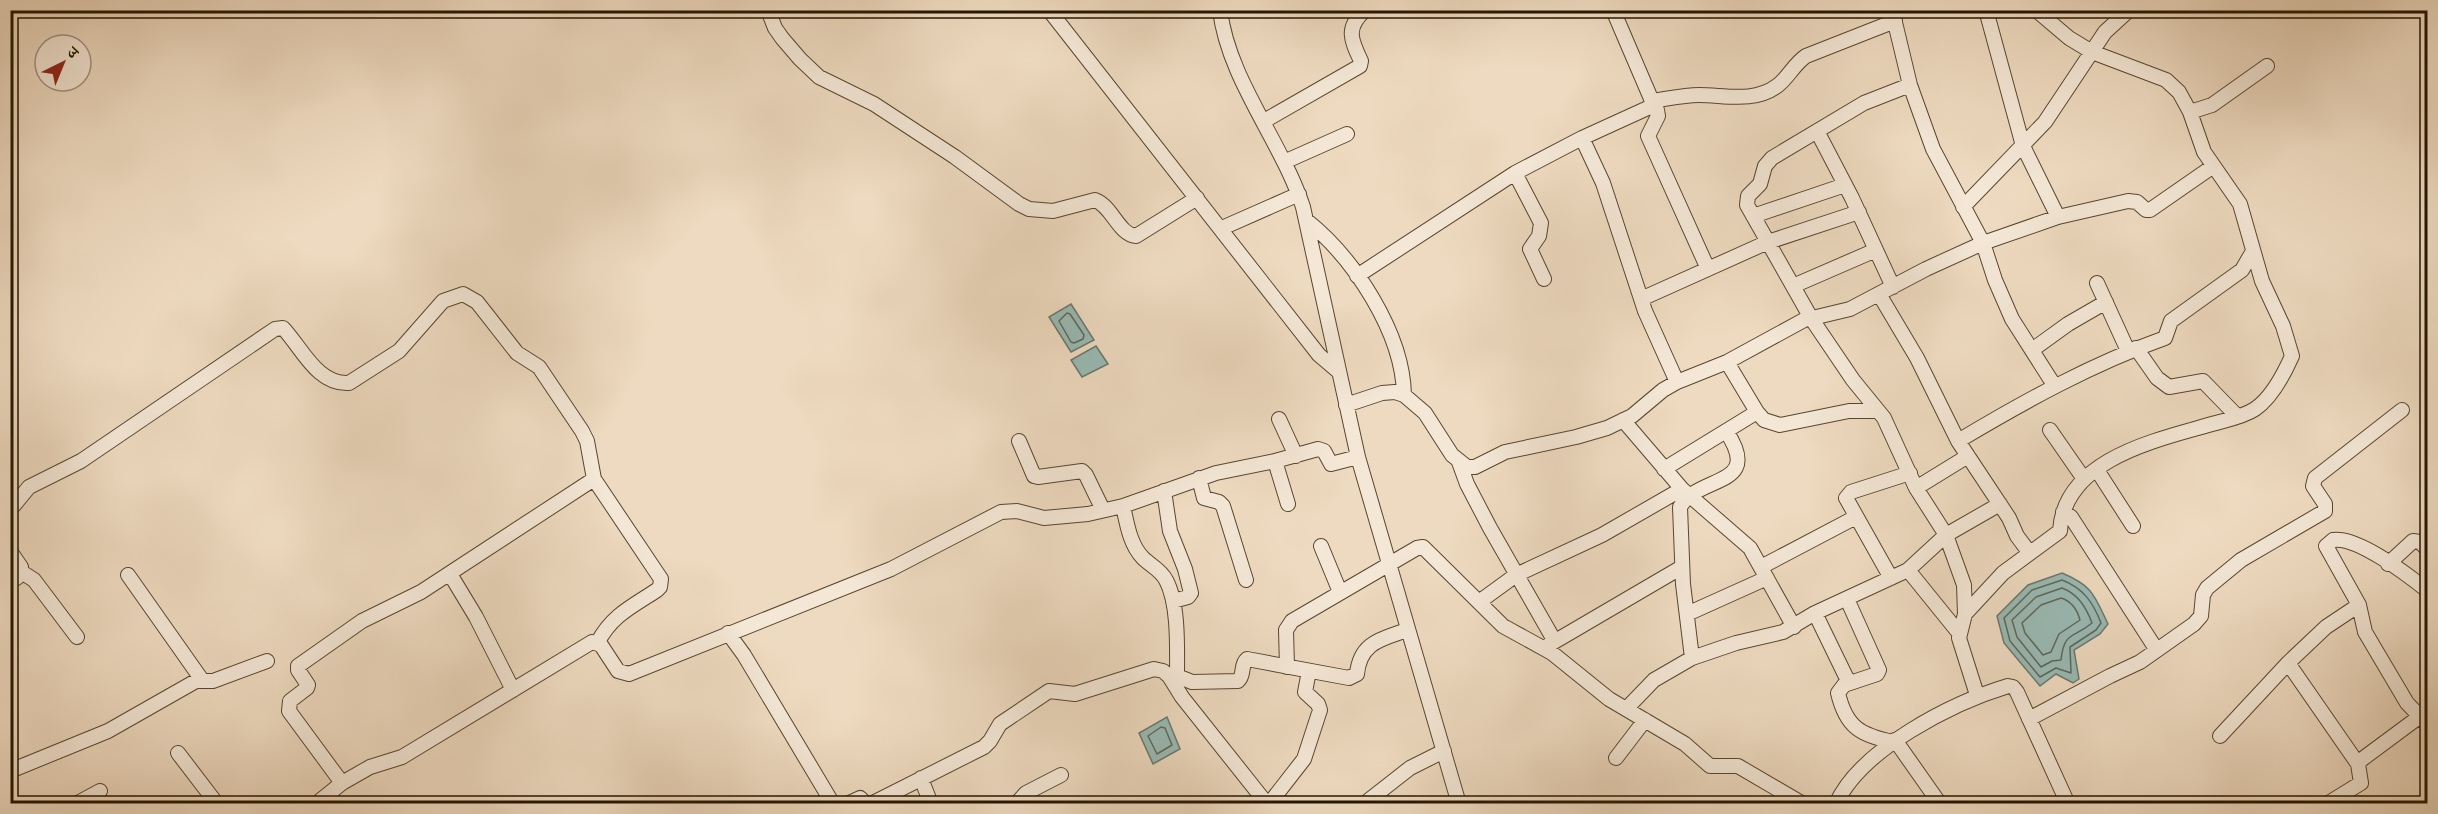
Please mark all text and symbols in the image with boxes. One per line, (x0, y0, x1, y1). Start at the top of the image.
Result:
north arrow (33, 33, 93, 93)
text: उ (63, 41, 84, 63)

